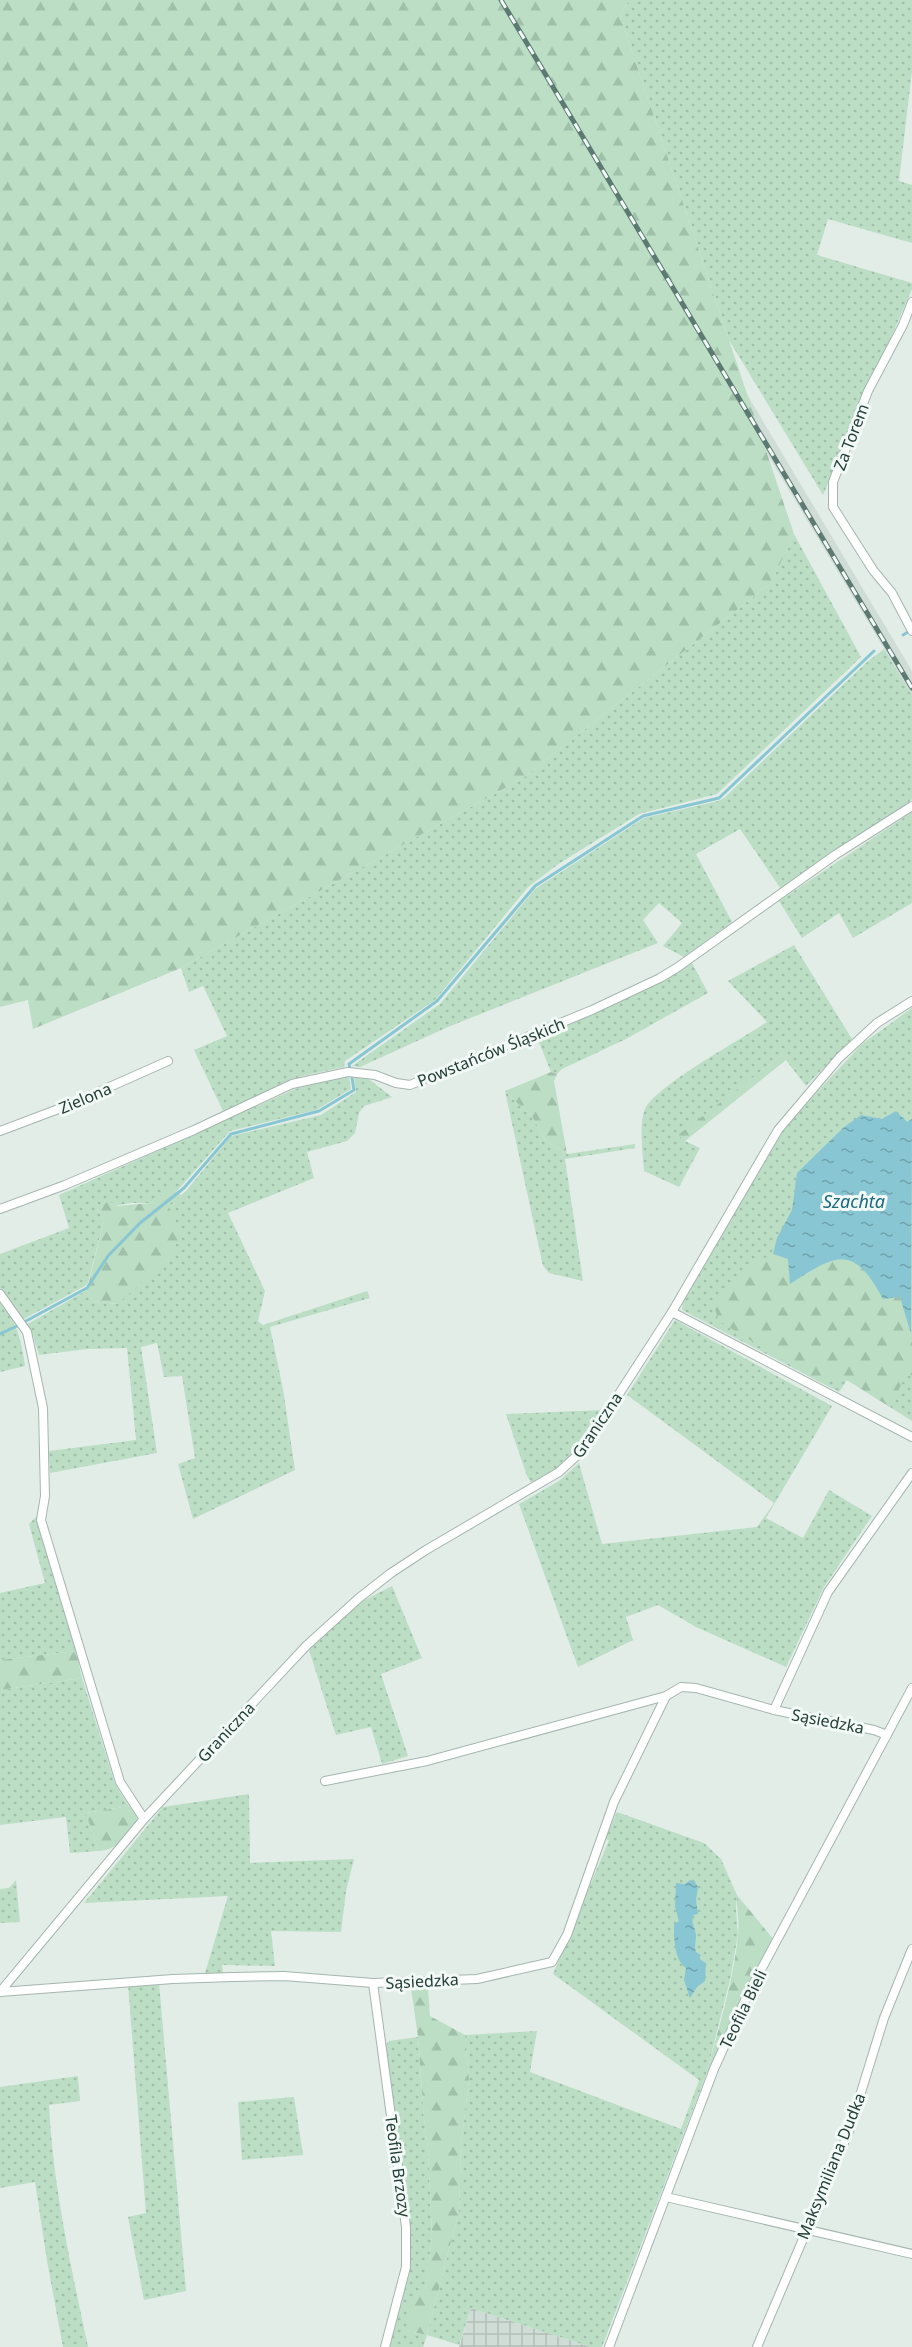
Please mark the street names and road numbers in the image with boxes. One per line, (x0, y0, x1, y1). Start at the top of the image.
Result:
street label: Za Torem (828, 400, 874, 474)
street label: Powstańców Śląskich (414, 1012, 568, 1092)
street label: Zielona (55, 1077, 115, 1119)
street label: Graniczna (567, 1388, 627, 1462)
street label: Graniczna (192, 1697, 260, 1767)
street label: Sąsiedzka (790, 1703, 866, 1739)
street label: Teofila Bieli (714, 1966, 772, 2052)
street label: Sąsiedzka (385, 1968, 459, 1994)
street label: Maksymiliana Dudka (792, 2089, 870, 2243)
street label: Teofila Brzozy (380, 2113, 416, 2219)

